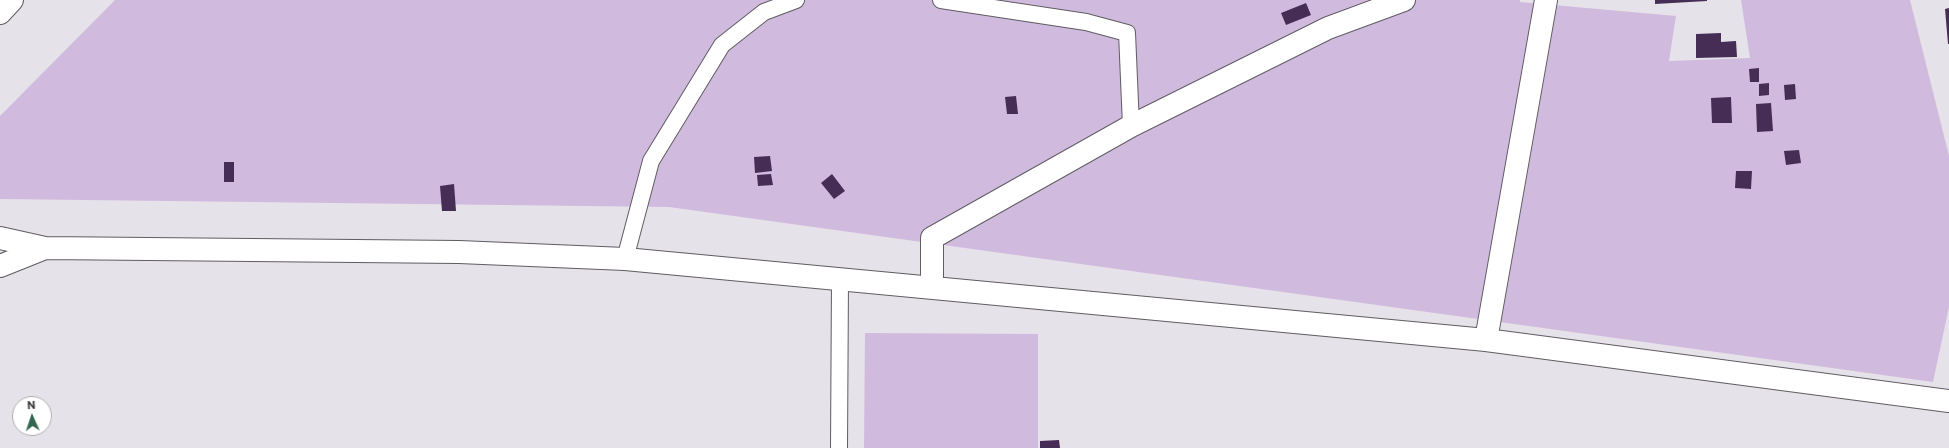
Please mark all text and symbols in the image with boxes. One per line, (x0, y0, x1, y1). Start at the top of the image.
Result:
north arrow (12, 396, 52, 436)
text: N (27, 398, 36, 411)

